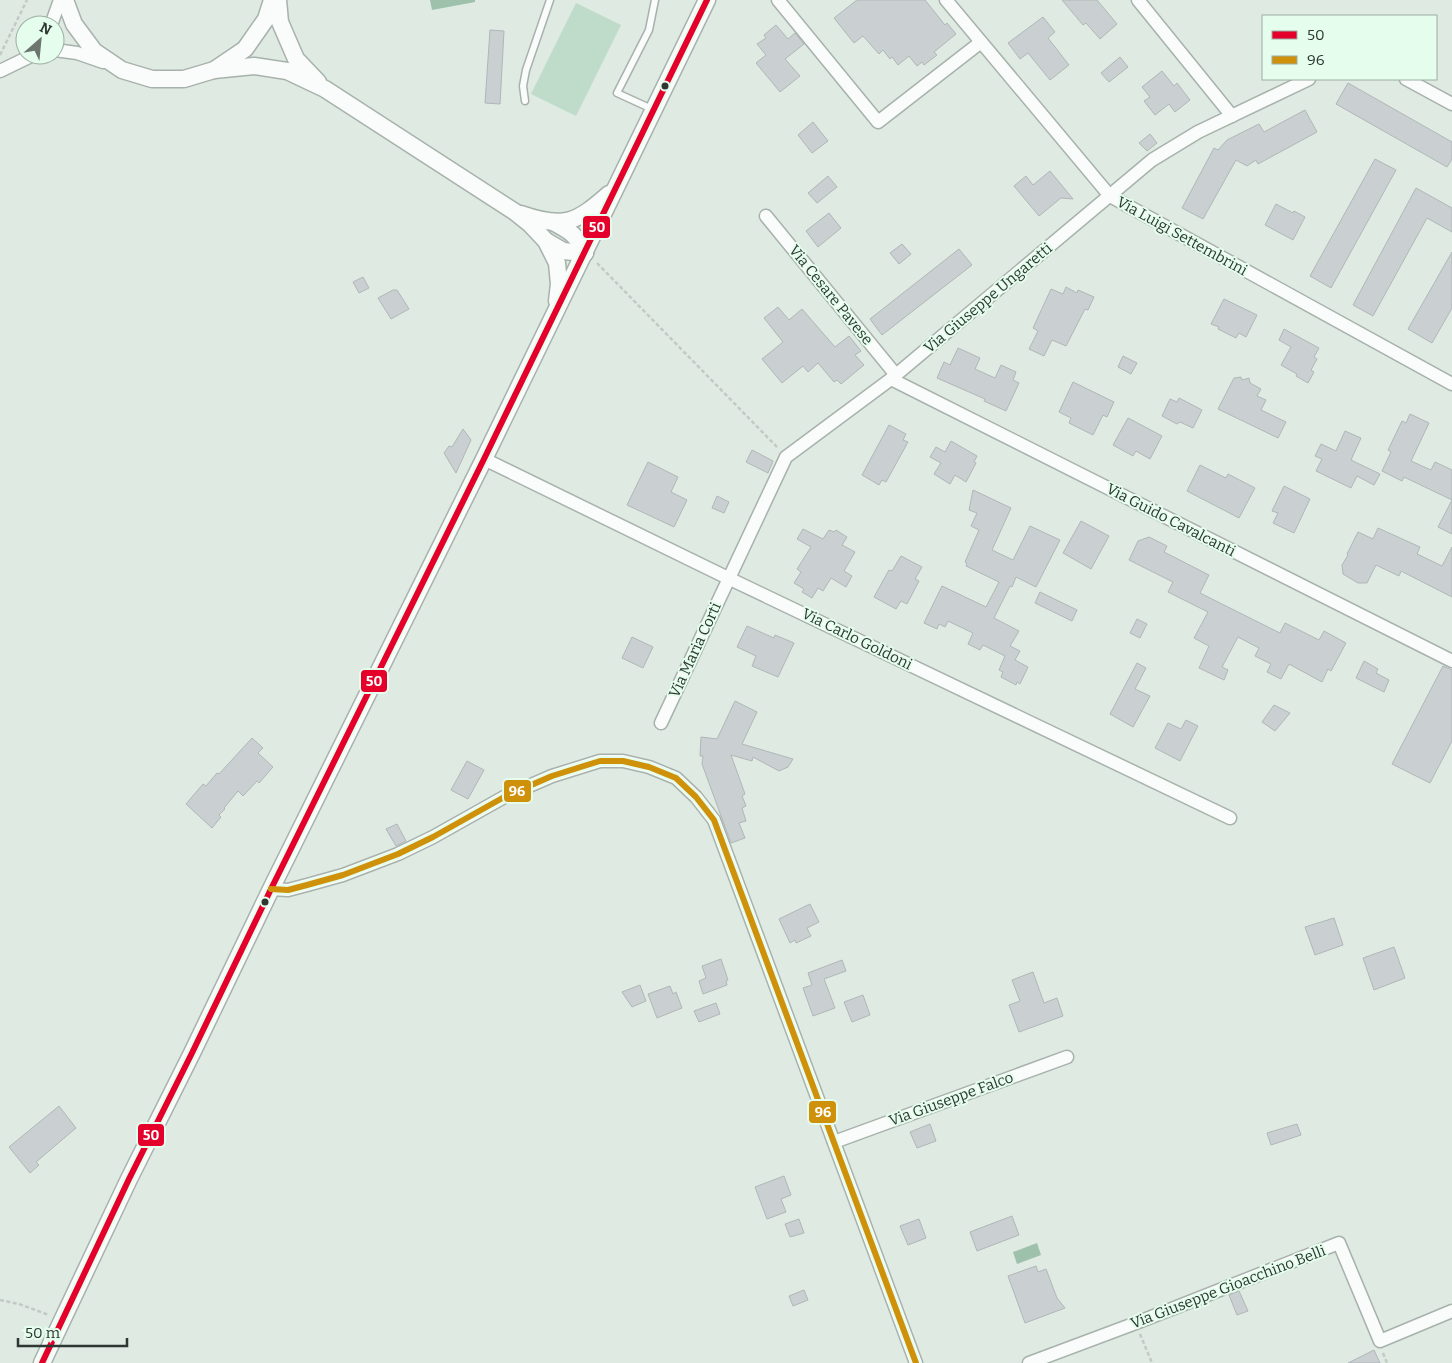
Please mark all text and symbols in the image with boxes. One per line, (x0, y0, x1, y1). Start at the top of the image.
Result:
north arrow (15, 15, 65, 65)
legend (1262, 15, 1437, 80)
text: N (37, 19, 55, 39)
text: 50 (1307, 26, 1325, 44)
text: 96 (1307, 51, 1325, 69)
unlabelled marker (660, 81, 670, 91)
street label: Via Luigi Settembrini (1114, 193, 1251, 280)
line badge: 50 (582, 215, 611, 239)
text: 50 (589, 219, 605, 236)
street label: Via Giuseppe Ungaretti (920, 239, 1056, 357)
street label: Via Cesare Pavese (785, 241, 877, 349)
street label: Via Guido Cavalcanti (1103, 480, 1239, 561)
street label: Via Maria Corti (665, 599, 725, 700)
street label: Via Carlo Goldoni (799, 604, 916, 674)
line badge: 50 (360, 669, 388, 693)
text: 50 (366, 673, 382, 690)
line badge: 96 (503, 779, 532, 803)
text: 96 (509, 783, 525, 800)
unlabelled marker (260, 897, 270, 907)
street label: Via Giuseppe Falco (886, 1068, 1016, 1130)
line badge: 96 (808, 1100, 837, 1124)
text: 96 (815, 1104, 831, 1121)
line badge: 50 (137, 1123, 165, 1147)
text: 50 (143, 1127, 159, 1144)
street label: Via Giuseppe Gioacchino Belli (1128, 1241, 1329, 1333)
scale bar (18, 1316, 126, 1348)
text: 50 m (25, 1324, 61, 1342)

